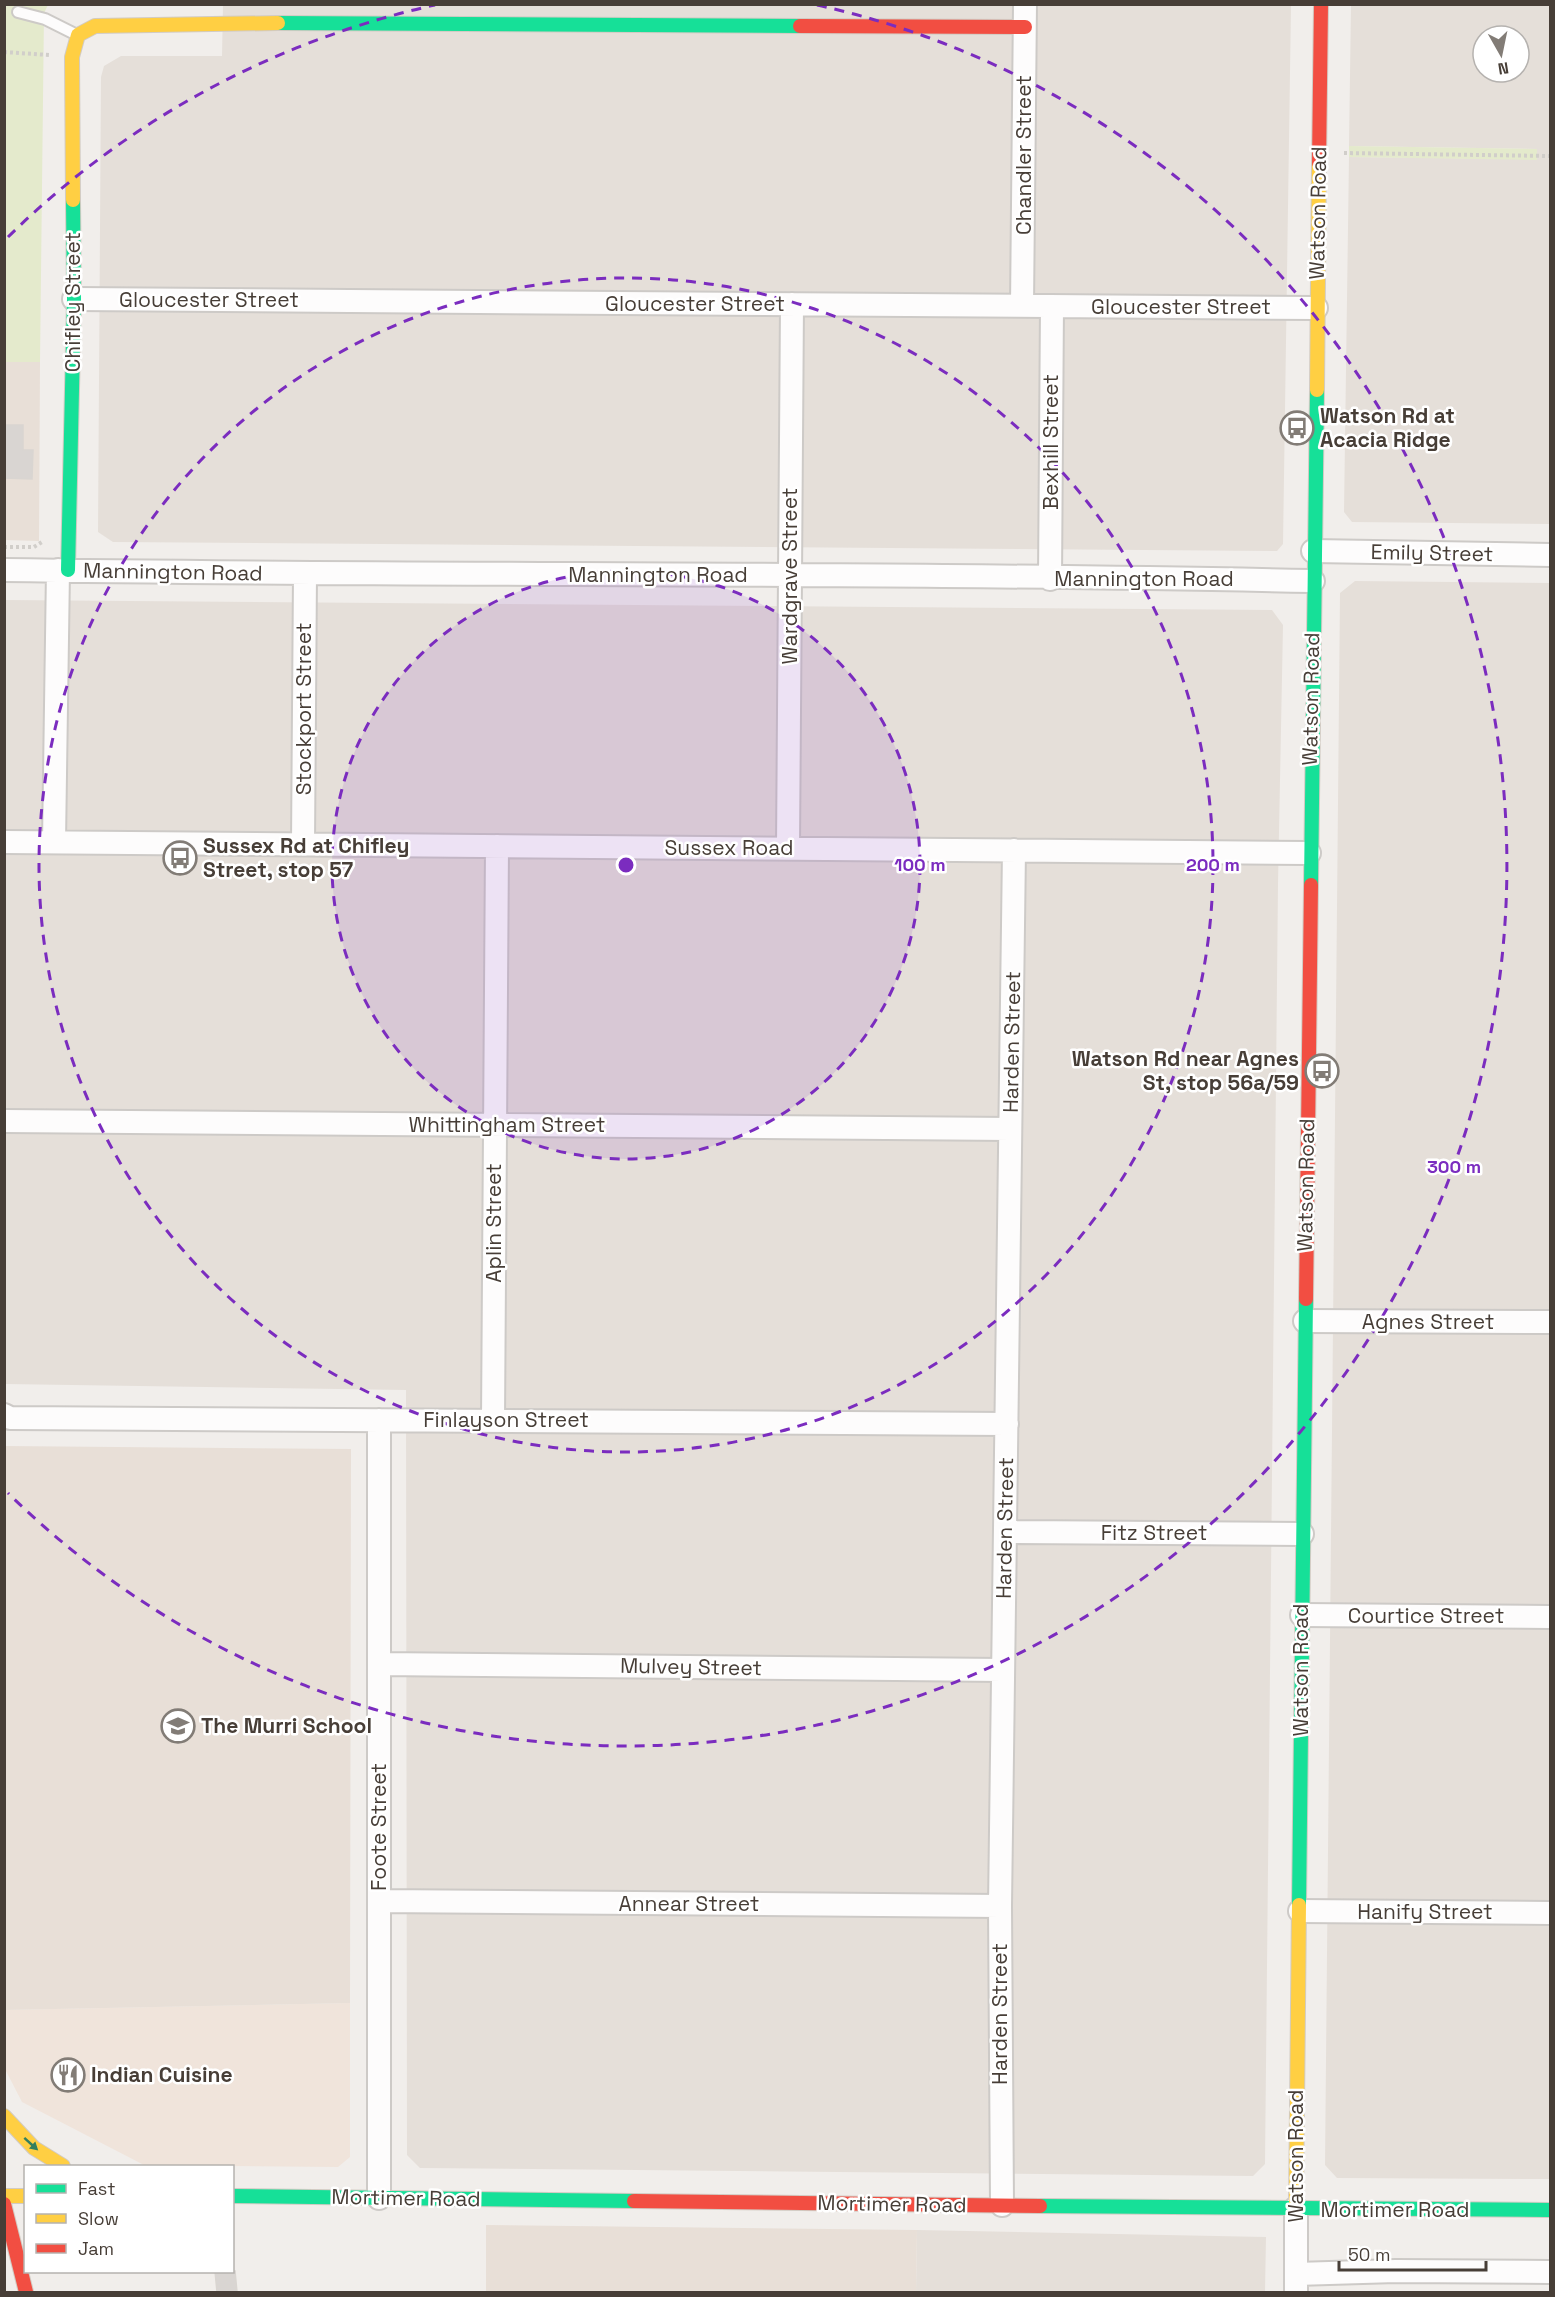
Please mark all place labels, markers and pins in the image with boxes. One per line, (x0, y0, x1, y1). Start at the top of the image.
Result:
place label: Watson Rd at Acacia Ridge (1320, 402, 1455, 453)
bus stop icon: Watson Rd at Acacia Ridge (1279, 410, 1315, 446)
place label: Sussex Rd at Chifley Street, stop 57 (203, 832, 409, 883)
bus stop icon: Sussex Rd at Chifley Street, stop 57 (162, 840, 198, 876)
centre of rings (616, 855, 636, 875)
place label: Watson Rd near Agnes St, stop 56a/59 (1072, 1045, 1299, 1096)
bus stop icon: Watson Rd near Agnes St, stop 56a/59 (1304, 1053, 1340, 1089)
school or university icon: The Murri School (160, 1708, 196, 1744)
place label: The Murri School (201, 1712, 372, 1739)
restaurant icon: Indian Cuisine (50, 2057, 86, 2093)
place label: Indian Cuisine (91, 2061, 233, 2088)

